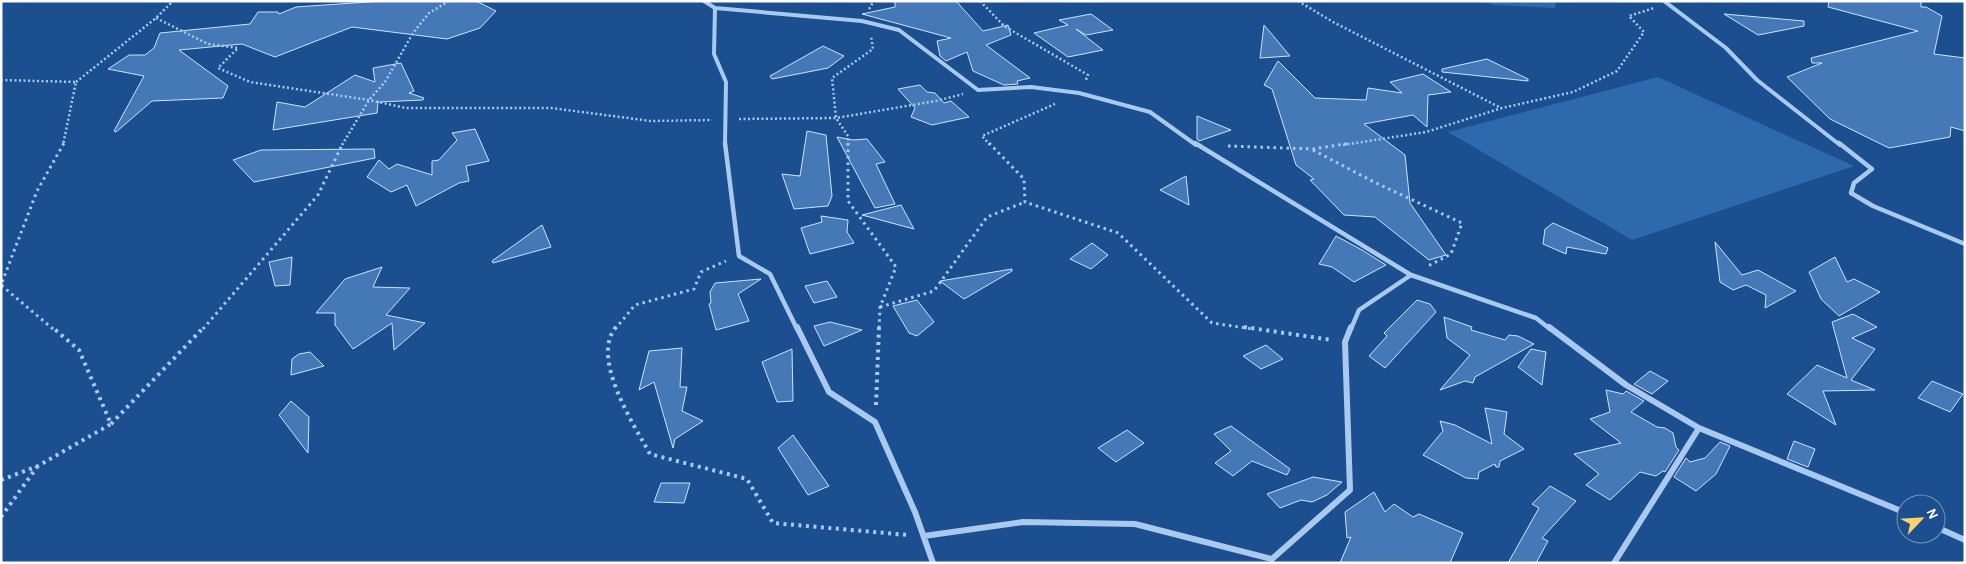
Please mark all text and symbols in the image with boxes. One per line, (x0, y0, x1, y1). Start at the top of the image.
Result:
north arrow (1896, 494, 1946, 544)
text: N (1923, 507, 1940, 521)

